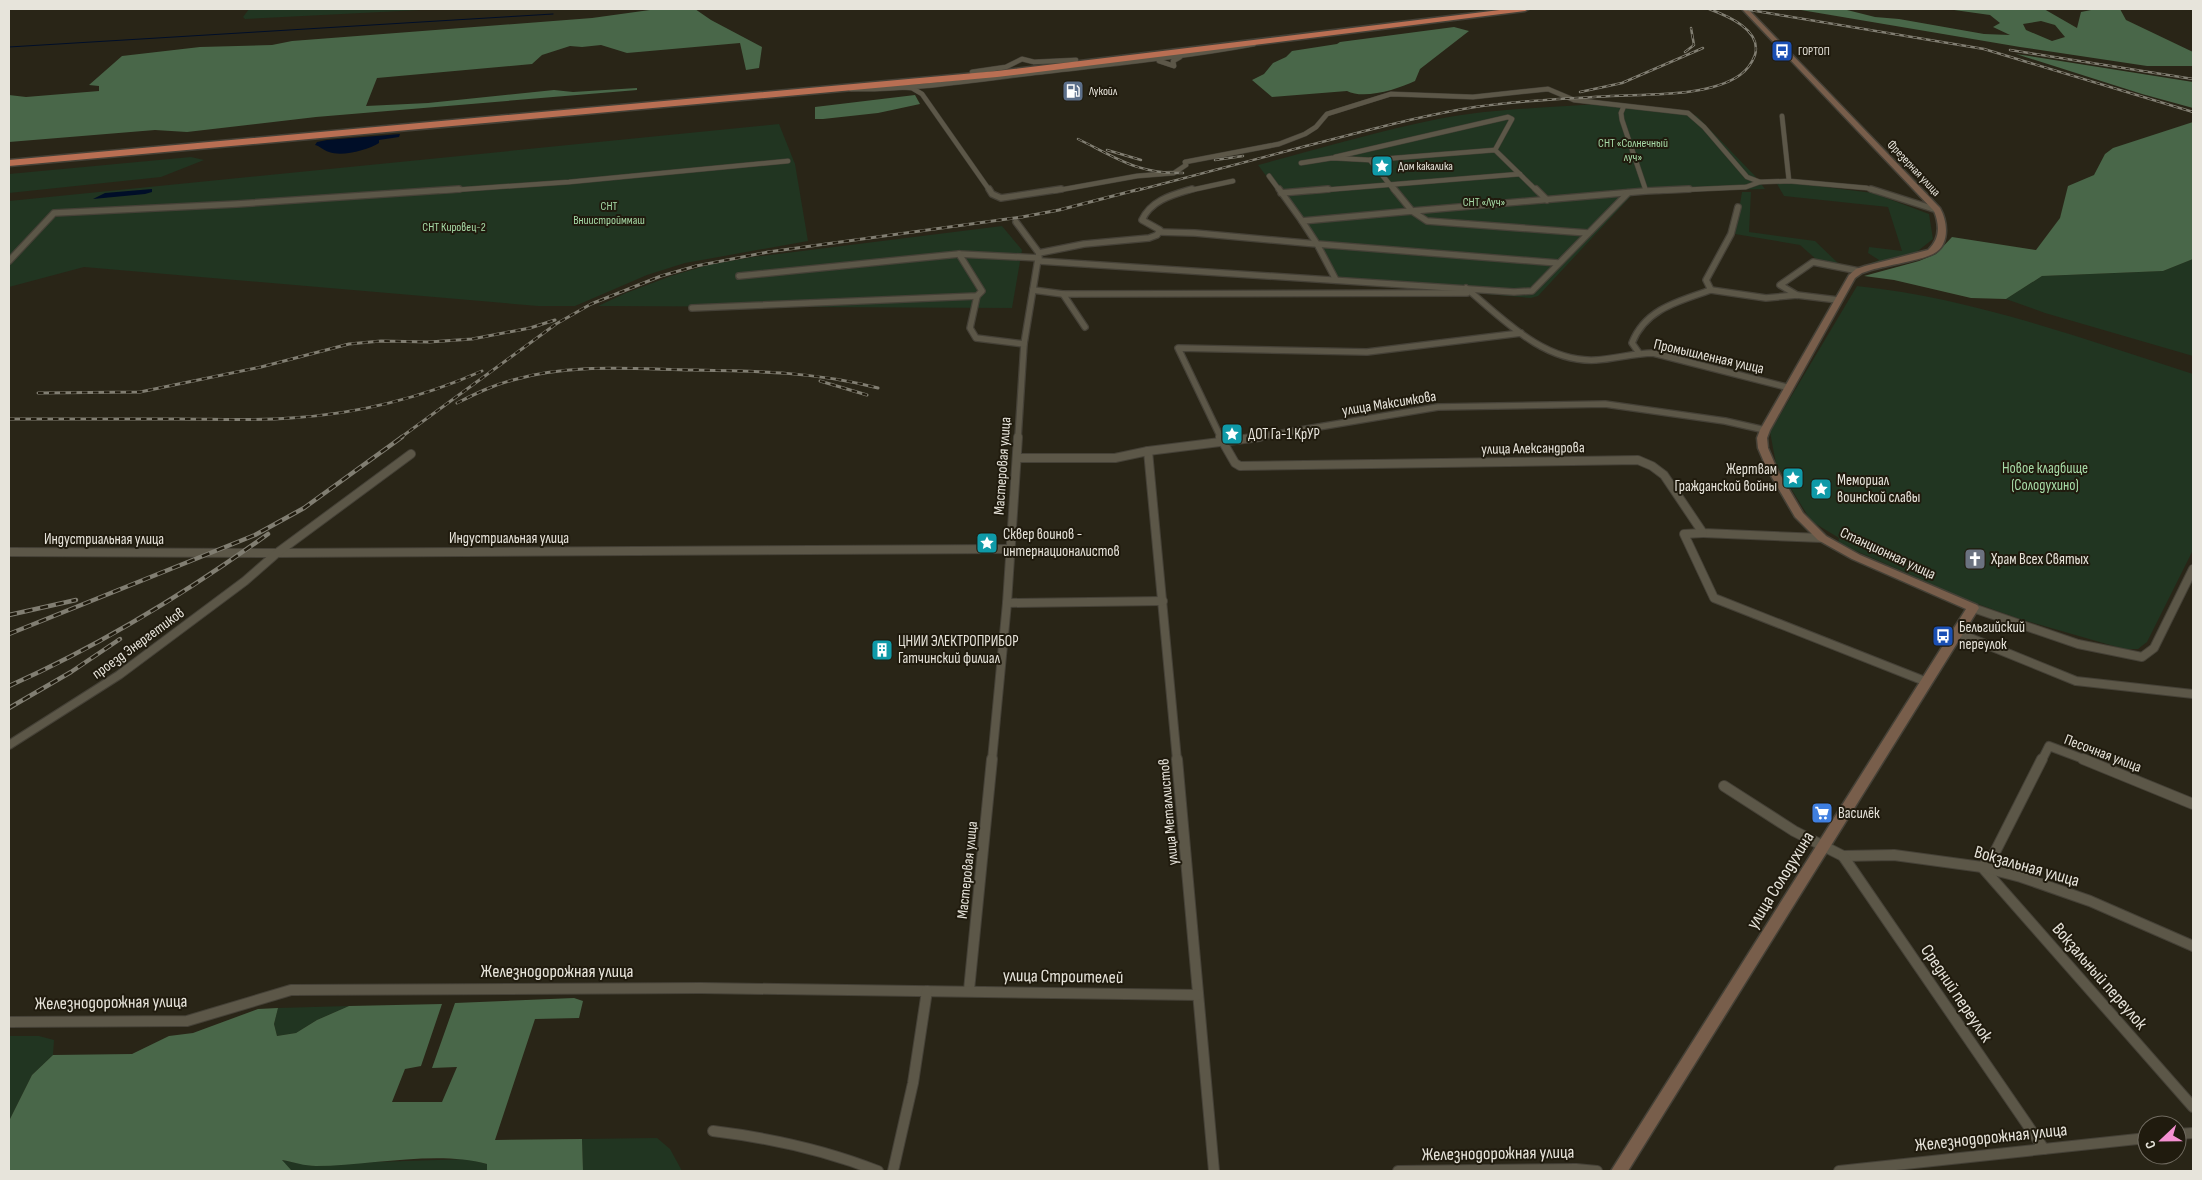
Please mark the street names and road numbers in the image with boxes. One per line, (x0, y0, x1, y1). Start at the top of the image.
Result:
street label: Фрезерная улица (1884, 137, 1944, 200)
street label: Промышленная улица (1652, 335, 1766, 378)
street label: улица Максимкова (1341, 387, 1438, 420)
street label: Мастеровая улица (990, 416, 1015, 516)
street label: улица Александрова (1481, 438, 1585, 459)
street label: Станционная улица (1837, 523, 1939, 584)
street label: Индустриальная улица (449, 529, 569, 548)
street label: Индустриальная улица (44, 530, 164, 549)
street label: проезд Энергетиков (88, 603, 188, 683)
street label: Песочная улица (2061, 730, 2144, 777)
street label: улица Металлистов (1154, 758, 1183, 866)
street label: Мастеровая улица (953, 820, 982, 920)
street label: улица Солодухина (1742, 828, 1819, 933)
street label: Вокзальная улица (1972, 841, 2082, 892)
street label: Вокзальный переулок (2048, 919, 2152, 1034)
street label: Средний переулок (1916, 940, 1997, 1046)
street label: Железнодорожная улица (481, 961, 634, 982)
street label: улица Строителей (1003, 965, 1123, 988)
street label: Железнодорожная улица (34, 991, 188, 1014)
street label: Железнодорожная улица (1914, 1119, 2068, 1156)
street label: Железнодорожная улица (1421, 1142, 1575, 1165)

